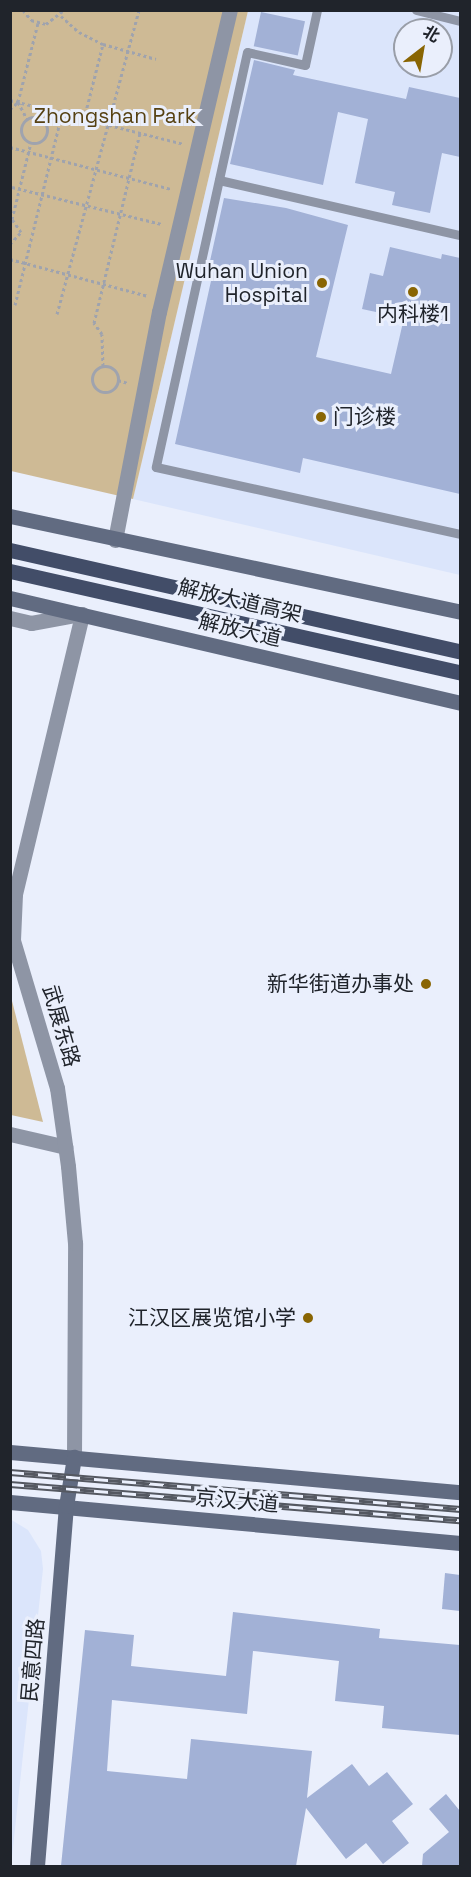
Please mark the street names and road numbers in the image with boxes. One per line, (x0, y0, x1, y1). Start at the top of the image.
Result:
street label: 解放大道高架 (176, 575, 304, 627)
street label: 解放大道 (196, 608, 284, 652)
street label: 武展东路 (37, 982, 85, 1070)
street label: 京汉大道 (194, 1485, 280, 1517)
street label: 民意四路 (17, 1617, 49, 1703)

